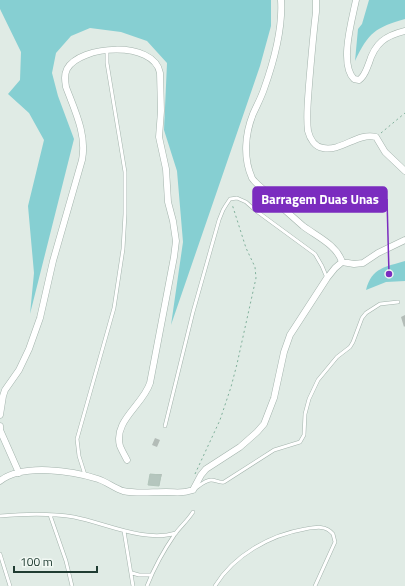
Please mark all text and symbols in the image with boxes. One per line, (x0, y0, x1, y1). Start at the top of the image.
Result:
callout: Barragem Duas Unas (253, 187, 387, 212)
text: Barragem Duas Unas (261, 189, 379, 209)
scale bar (14, 548, 97, 574)
text: 100 m (20, 552, 53, 571)

